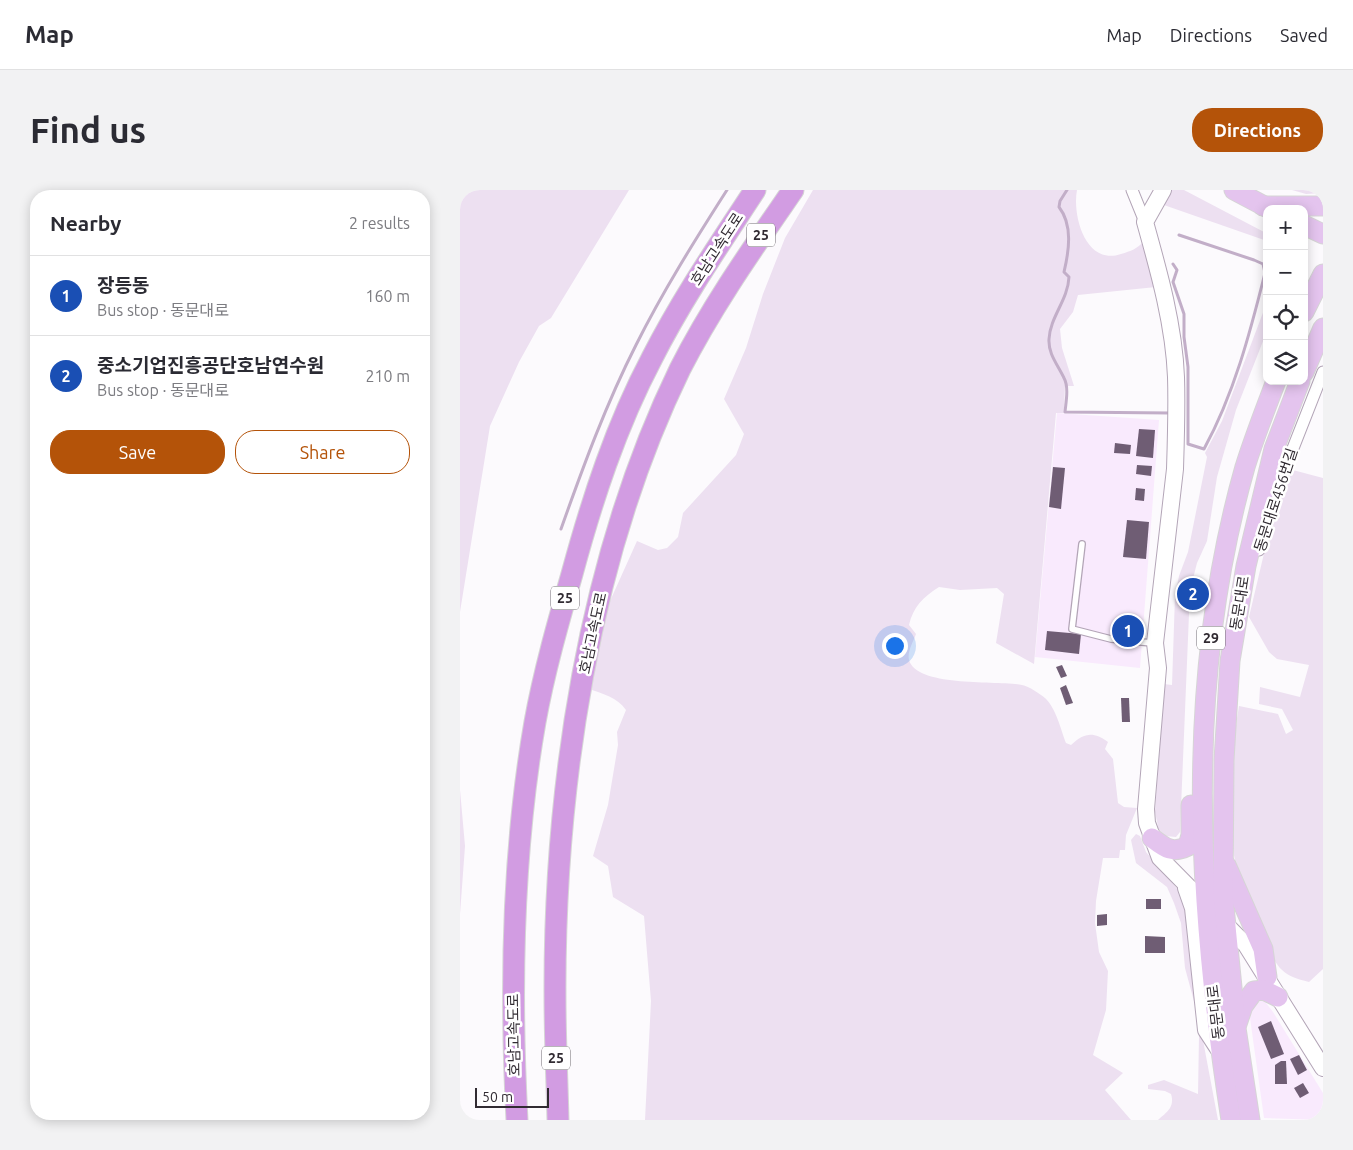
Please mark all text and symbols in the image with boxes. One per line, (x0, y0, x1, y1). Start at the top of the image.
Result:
text: Map (25, 21, 74, 48)
text: Map (1106, 25, 1142, 45)
text: Directions (1170, 25, 1252, 45)
text: Saved (1280, 25, 1328, 45)
button: Directions (1192, 108, 1323, 152)
text: Find us (30, 110, 146, 150)
map controls (1263, 205, 1308, 385)
button: + (1263, 205, 1308, 250)
street label: 호남고속도로 (687, 209, 746, 288)
text: Nearby (50, 211, 121, 235)
text: 2 results (349, 214, 410, 232)
road number: 25 (747, 224, 775, 246)
button: − (1263, 250, 1308, 295)
text: 장등동 (97, 274, 149, 296)
text: 1 (61, 287, 71, 305)
text: 160 m (365, 287, 410, 305)
button: locate (1263, 295, 1308, 340)
text: Bus stop · 동문대로 (97, 301, 229, 319)
button: layers (1263, 340, 1308, 385)
text: 중소기업진흥공단호남연수원 (97, 354, 324, 376)
text: 2 (61, 367, 71, 385)
text: 210 m (365, 367, 410, 385)
text: Bus stop · 동문대로 (97, 381, 229, 399)
button: Save (50, 430, 225, 474)
button: Share (235, 430, 410, 474)
street label: 동문대로456번길 (1251, 446, 1300, 554)
street label: 동문대로 (1227, 574, 1252, 632)
pin: 2 (1177, 575, 1209, 613)
road number: 25 (551, 586, 579, 609)
street label: 호남고속도로 (576, 591, 609, 675)
pin: 1 (1112, 612, 1144, 650)
road number: 29 (1197, 626, 1225, 649)
your location (882, 633, 908, 659)
street label: 동문대로 (1204, 984, 1227, 1040)
street label: 호남고속도로 (504, 993, 523, 1077)
road number: 25 (542, 1046, 570, 1070)
scale bar (475, 1085, 549, 1108)
text: 50 m (482, 1089, 513, 1105)

